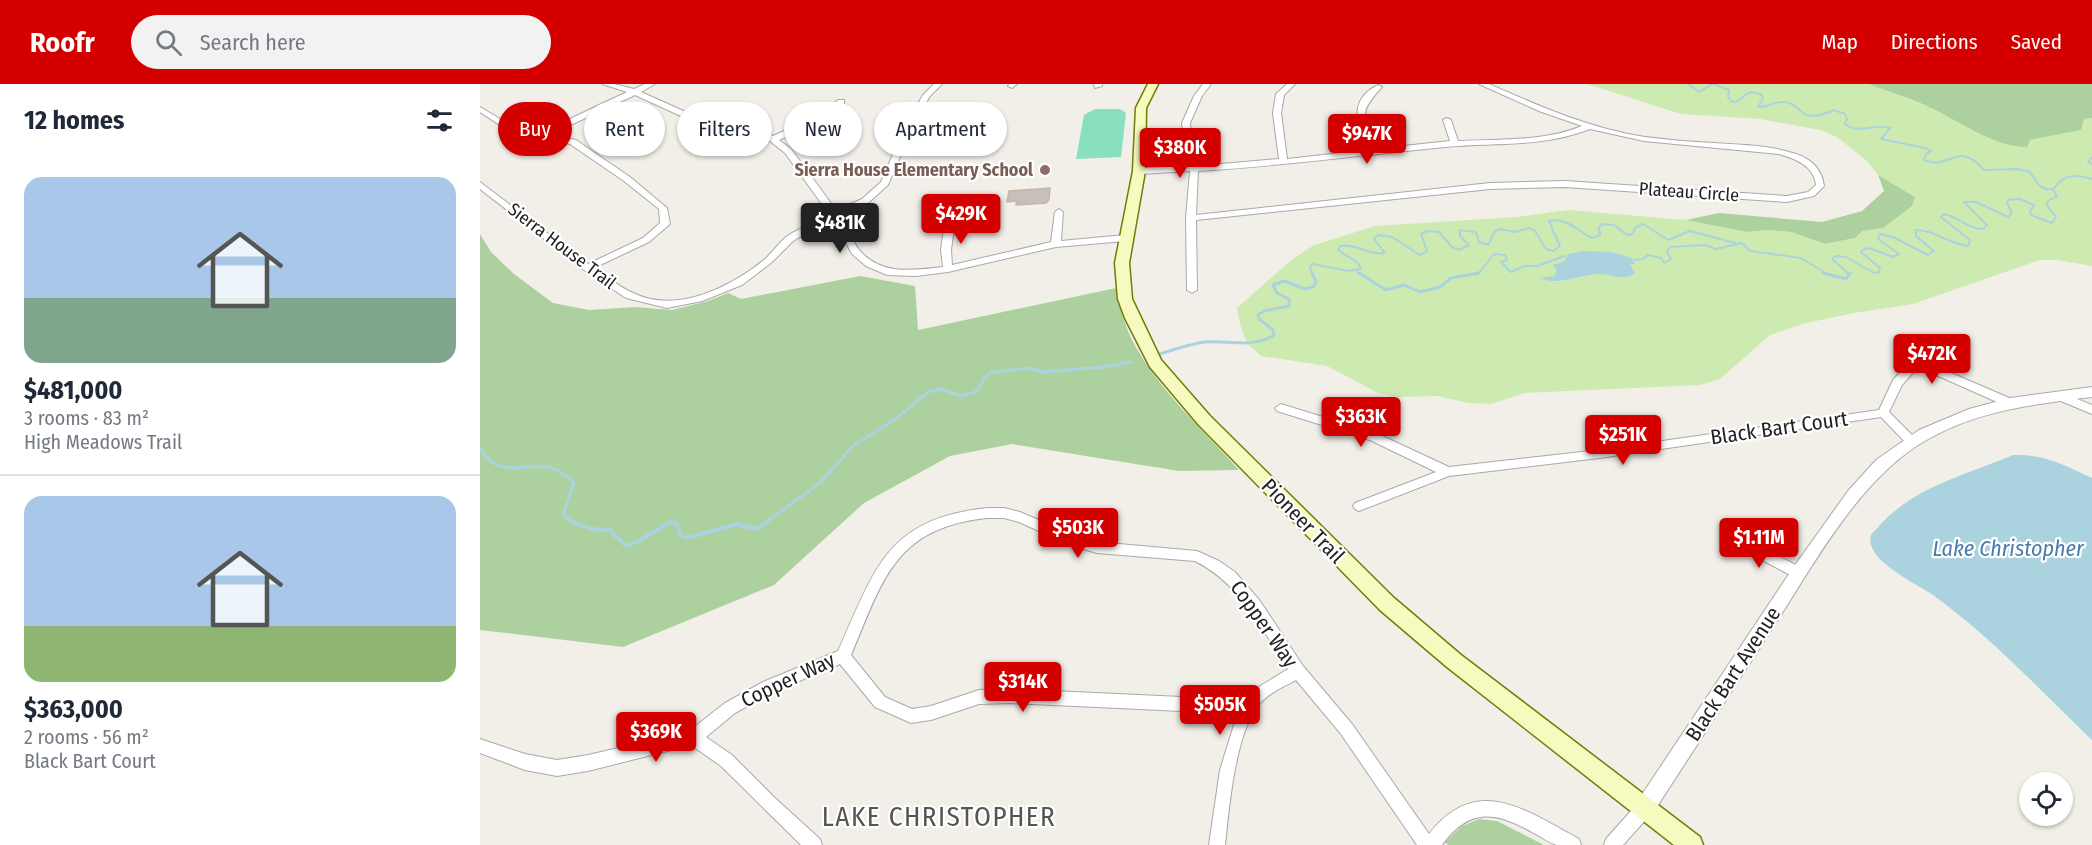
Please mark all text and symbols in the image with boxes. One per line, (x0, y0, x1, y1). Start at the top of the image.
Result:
search box (131, 15, 551, 69)
text: Roofr (30, 26, 95, 59)
icon: search (152, 26, 185, 59)
text: Search here (200, 29, 306, 56)
text: Map (1821, 29, 1858, 55)
text: Directions (1891, 29, 1978, 55)
text: Saved (2011, 29, 2062, 55)
chip: Buy (498, 102, 572, 156)
chip: Rent (584, 102, 665, 156)
chip: Filters (677, 102, 772, 156)
chip: New (784, 102, 862, 156)
chip: Apartment (874, 102, 1007, 156)
icon: filters (423, 104, 456, 137)
text: 12 homes (24, 105, 124, 136)
pin: $947K (1325, 114, 1409, 165)
text: $947K (1342, 121, 1392, 145)
pin: $380K (1138, 128, 1222, 179)
text: $380K (1154, 135, 1206, 159)
place label: Sierra House Elementary School (795, 159, 1033, 181)
marker: Sierra House Elementary School (1038, 163, 1052, 177)
street label: Plateau Circle (1638, 178, 1740, 206)
pin: $429K (919, 194, 1003, 245)
street label: Sierra House Trail (504, 198, 621, 294)
text: $429K (935, 201, 987, 225)
pin: $481K (798, 203, 882, 254)
text: $481K (815, 210, 865, 234)
icon: home (186, 216, 294, 324)
pin: $472K (1890, 334, 1974, 385)
text: $472K (1907, 341, 1957, 365)
text: $481,000 (24, 375, 123, 406)
pin: $363K (1319, 397, 1403, 448)
text: $363K (1336, 404, 1386, 428)
street label: Black Bart Court (1709, 405, 1849, 450)
text: 3 rooms · 83 m² (24, 406, 149, 430)
pin: $251K (1581, 415, 1665, 466)
text: $251K (1599, 422, 1647, 446)
text: High Meadows Trail (24, 430, 182, 454)
street label: Pioneer Trail (1256, 473, 1350, 569)
pin: $503K (1036, 508, 1120, 559)
text: $503K (1052, 515, 1104, 539)
pin: $1.11M (1710, 518, 1808, 569)
text: $1.11M (1733, 525, 1785, 549)
icon: home (186, 535, 294, 643)
water label: Lake Christopher (1932, 535, 2085, 562)
street label: Copper Way (1224, 575, 1304, 673)
street label: Black Bart Avenue (1680, 602, 1786, 746)
street label: Copper Way (737, 647, 840, 713)
pin: $314K (981, 662, 1065, 713)
text: $314K (998, 669, 1048, 693)
pin: $505K (1178, 685, 1262, 736)
text: $505K (1194, 692, 1246, 716)
text: $363,000 (24, 694, 123, 725)
pin: $369K (614, 712, 698, 763)
text: $369K (630, 719, 682, 743)
text: 2 rooms · 56 m² (24, 725, 149, 749)
text: Black Bart Court (24, 749, 156, 773)
map controls (2019, 772, 2073, 826)
button: locate (2019, 772, 2073, 826)
district label: LAKE CHRISTOPHER (822, 801, 1056, 833)

